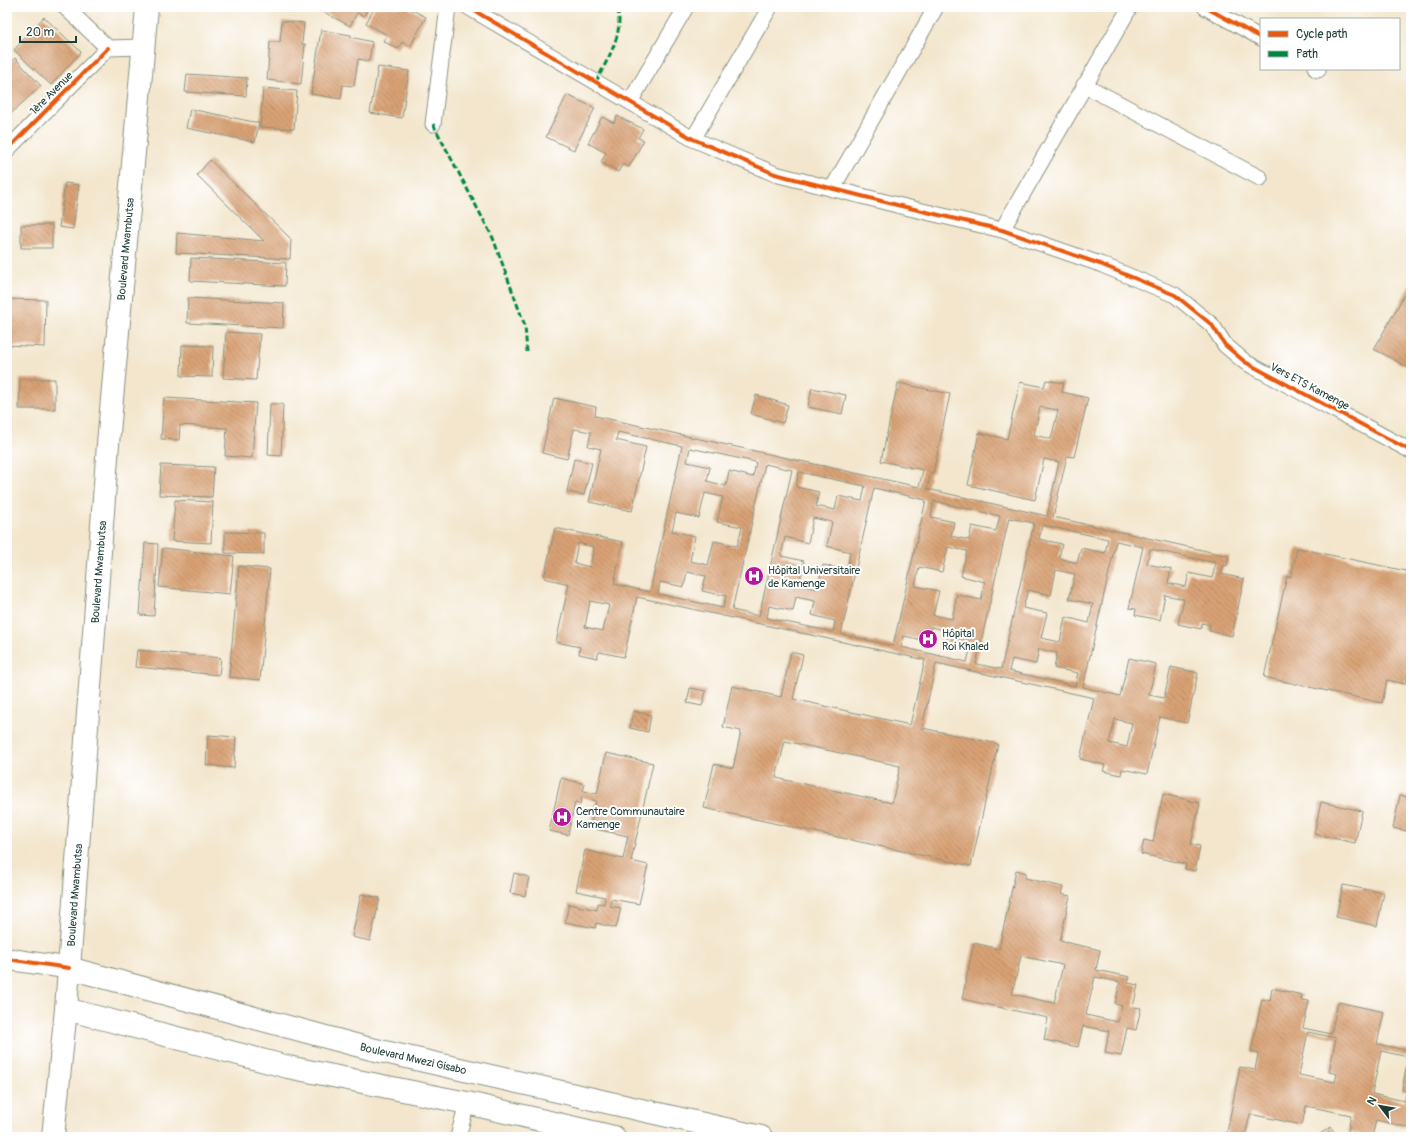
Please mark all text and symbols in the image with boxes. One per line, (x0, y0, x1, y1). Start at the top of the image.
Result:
scale bar (20, 18, 76, 44)
legend (1260, 18, 1400, 70)
text: 20 m (26, 25, 55, 40)
text: Cycle path (1296, 27, 1348, 42)
text: Path (1296, 47, 1318, 62)
street label: 1ère Avenue (27, 69, 76, 118)
street label: Boulevard Mwambutsa (115, 197, 137, 301)
street label: Vers ETS Kamenge (1268, 360, 1352, 413)
street label: Boulevard Mwambutsa (89, 520, 109, 624)
place label: Hôpital Universitaire de Kamenge (768, 564, 861, 590)
hospital icon: Hôpital Universitaire de Kamenge (743, 565, 765, 587)
place label: Hôpital Roi Khaled (942, 627, 989, 653)
hospital icon: Hôpital Roi Khaled (917, 628, 939, 650)
place label: Centre Communautaire Kamenge (576, 805, 685, 831)
hospital icon: Centre Communautaire Kamenge (551, 806, 573, 828)
street label: Boulevard Mwambutsa (65, 843, 85, 947)
street label: Boulevard Mwezi Gisabo (358, 1040, 468, 1077)
north arrow (1360, 1086, 1400, 1126)
text: N (1364, 1094, 1380, 1108)

